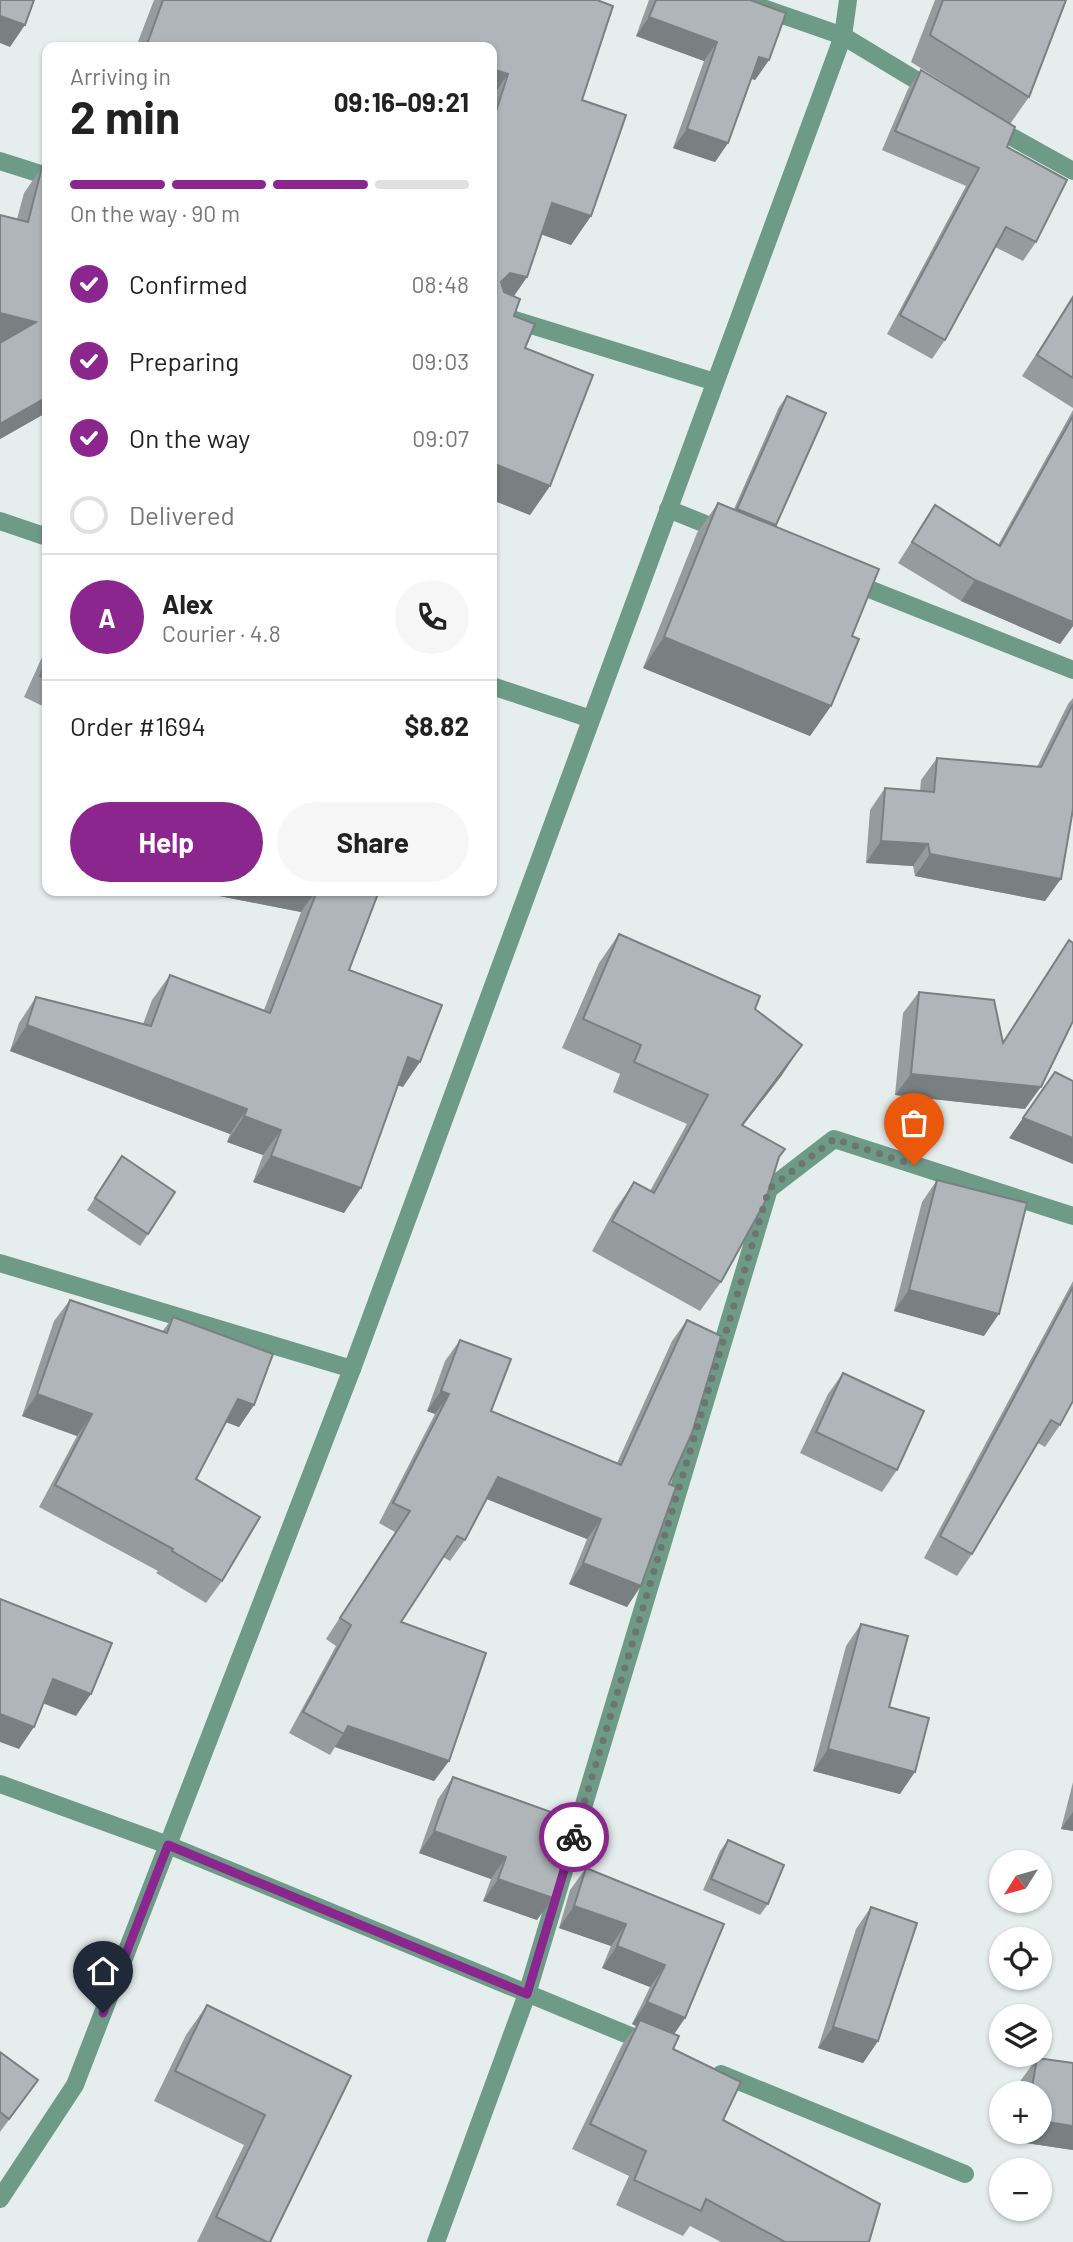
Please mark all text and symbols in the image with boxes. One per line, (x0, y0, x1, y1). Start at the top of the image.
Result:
text: Arriving in (70, 62, 171, 90)
text: 09:16–09:21 (334, 86, 469, 117)
text: 2 min (70, 88, 180, 143)
text: On the way · 90 m (70, 199, 240, 227)
icon: check (70, 265, 108, 303)
text: Confirmed (129, 268, 248, 299)
text: 08:48 (412, 270, 469, 298)
icon: check (70, 342, 108, 380)
text: Preparing (129, 345, 239, 376)
text: 09:03 (411, 347, 469, 375)
icon: check (70, 419, 108, 457)
text: On the way (129, 422, 250, 453)
text: 09:07 (412, 424, 469, 452)
text: Delivered (129, 499, 235, 530)
button: phone (395, 580, 469, 654)
text: Alex (162, 588, 213, 619)
text: A (98, 602, 116, 633)
text: Courier · 4.8 (162, 619, 281, 647)
text: Order #1694 (70, 710, 206, 741)
text: $8.82 (404, 710, 469, 741)
button: Help (70, 802, 263, 882)
button: Share (277, 802, 469, 882)
pin (884, 1093, 944, 1165)
icon: bag (895, 1104, 933, 1142)
courier (539, 1802, 609, 1872)
icon: bike (555, 1818, 593, 1856)
north arrow (989, 1850, 1052, 1913)
map controls (989, 1850, 1052, 2221)
button: locate (989, 1927, 1052, 1990)
pin (73, 1941, 133, 2013)
icon: home (84, 1952, 122, 1990)
button: layers (989, 2004, 1052, 2067)
button: + (989, 2081, 1052, 2144)
button: − (989, 2158, 1052, 2221)

